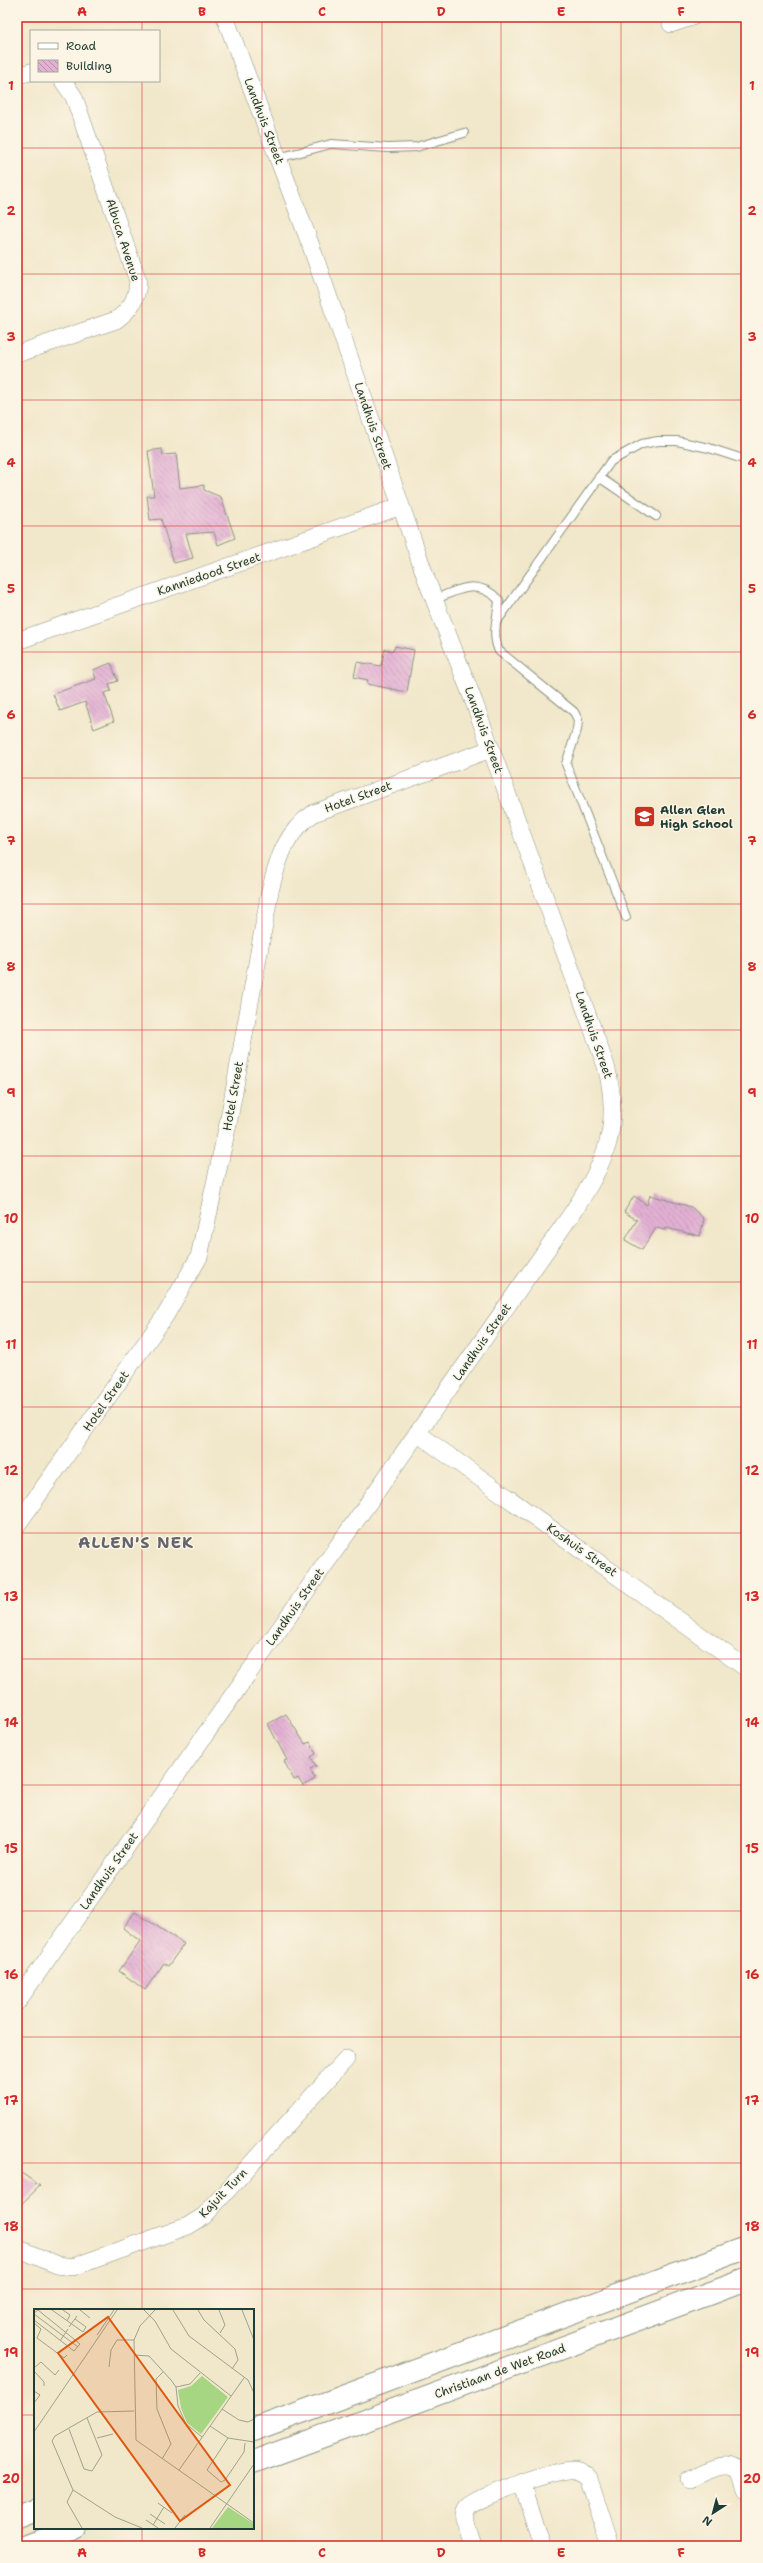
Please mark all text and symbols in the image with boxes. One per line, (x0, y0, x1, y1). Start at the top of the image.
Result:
text: A (77, 3, 87, 20)
text: B (198, 3, 206, 20)
text: C (318, 3, 326, 20)
text: D (436, 3, 446, 20)
text: E (557, 3, 566, 20)
text: F (677, 3, 685, 20)
legend (30, 30, 160, 82)
text: Road (66, 38, 97, 54)
text: Building (66, 58, 112, 74)
street label: Landhuis Street (240, 75, 288, 167)
text: 1 (8, 77, 14, 94)
text: 1 (749, 77, 755, 94)
street label: Albuca Avenue (102, 197, 144, 284)
text: 2 (6, 202, 16, 219)
text: 2 (747, 202, 757, 219)
text: 3 (6, 328, 16, 345)
text: 3 (747, 328, 757, 345)
street label: Landhuis Street (351, 380, 395, 472)
text: 4 (6, 454, 16, 471)
text: 4 (747, 454, 757, 471)
street label: Kanniedood Street (155, 549, 263, 599)
text: 5 (7, 580, 15, 597)
text: 5 (748, 580, 756, 597)
street label: Landhuis Street (461, 684, 507, 776)
text: 6 (6, 706, 16, 723)
text: 6 (747, 706, 757, 723)
street label: Hotel Street (322, 777, 394, 817)
place label: Allen Glen High School (660, 802, 733, 832)
school or university icon: Allen Glen High School (632, 804, 658, 830)
text: 7 (6, 832, 16, 849)
text: 7 (747, 832, 757, 849)
text: 8 (6, 958, 16, 975)
text: 8 (747, 958, 757, 975)
street label: Landhuis Street (572, 989, 616, 1081)
street label: Hotel Street (219, 1060, 247, 1132)
text: 9 (6, 1084, 16, 1101)
text: 9 (747, 1084, 757, 1101)
text: 10 (4, 1210, 18, 1227)
text: 10 (745, 1210, 759, 1227)
street label: Landhuis Street (449, 1300, 515, 1384)
text: 11 (5, 1336, 17, 1353)
text: 11 (746, 1336, 758, 1353)
street label: Hotel Street (79, 1368, 133, 1434)
text: 12 (4, 1462, 18, 1479)
text: 12 (745, 1462, 759, 1479)
street label: Koshuis Street (544, 1520, 620, 1580)
district label: ALLEN'S NEK (78, 1532, 194, 1553)
street label: Landhuis Street (262, 1565, 328, 1649)
text: 13 (4, 1588, 18, 1605)
text: 13 (745, 1588, 759, 1605)
text: 14 (4, 1714, 18, 1731)
text: 14 (745, 1714, 759, 1731)
street label: Landhuis Street (76, 1829, 142, 1913)
text: 15 (4, 1840, 18, 1857)
text: 15 (745, 1840, 759, 1857)
text: 16 (4, 1966, 18, 1983)
text: 16 (745, 1966, 759, 1983)
text: 17 (4, 2092, 18, 2109)
text: 17 (745, 2092, 759, 2109)
street label: Kajuit Turn (195, 2165, 251, 2221)
text: 18 (4, 2218, 18, 2235)
text: 18 (745, 2218, 759, 2235)
inset map (34, 2309, 254, 2529)
street label: Christiaan de Wet Road (432, 2340, 568, 2402)
text: 19 (4, 2344, 18, 2361)
text: 19 (745, 2344, 759, 2361)
text: 20 (2, 2470, 20, 2487)
text: 20 (743, 2470, 761, 2487)
north arrow (693, 2493, 733, 2533)
text: N (699, 2512, 715, 2529)
text: A (77, 2544, 87, 2561)
text: B (198, 2544, 206, 2561)
text: C (318, 2544, 326, 2561)
text: D (436, 2544, 446, 2561)
text: E (557, 2544, 566, 2561)
text: F (677, 2544, 685, 2561)

